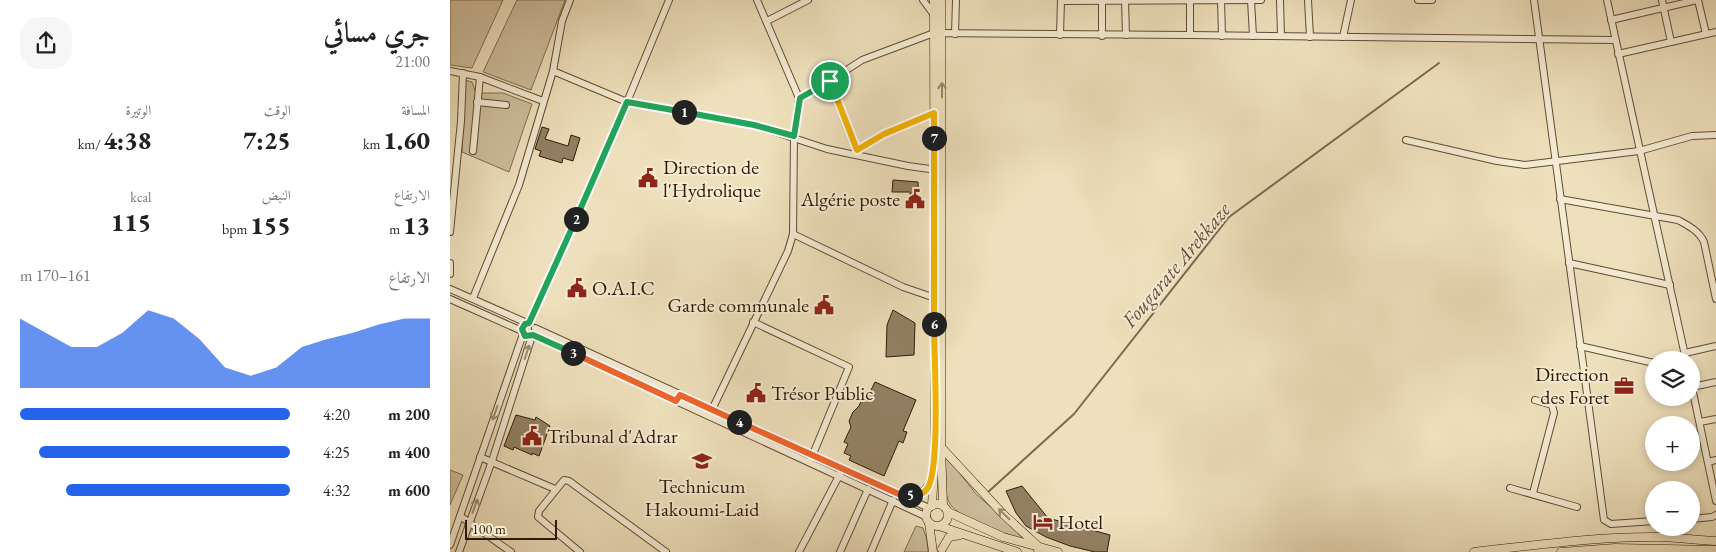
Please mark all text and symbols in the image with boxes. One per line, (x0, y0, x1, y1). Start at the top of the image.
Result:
text: جري مسائي (323, 14, 430, 50)
button: share (20, 17, 72, 69)
text: 21:00 (395, 51, 430, 72)
pin (809, 60, 851, 102)
icon: arrive (816, 67, 844, 95)
one-way arrow (937, 82, 946, 98)
pin: 1 (672, 100, 696, 124)
text: الوتيرة (126, 101, 151, 119)
text: الوقت (264, 101, 291, 119)
text: المسافة (401, 101, 430, 119)
text: 1 (681, 103, 688, 121)
text: 4:38 (104, 124, 151, 156)
text: 7:25 (243, 124, 291, 156)
text: 1.60 (383, 124, 430, 156)
pin: 7 (922, 126, 946, 150)
text: 7 (931, 129, 938, 147)
text: /km (78, 135, 104, 153)
text: km (363, 135, 383, 153)
place label: Direction de l'Hydrolique (663, 154, 761, 203)
public building icon: Direction de l'Hydrolique (637, 167, 659, 189)
text: النبض (262, 186, 291, 204)
text: الارتفاع (394, 186, 430, 204)
place label: Algérie poste (800, 186, 900, 212)
text: kcal (130, 188, 151, 206)
public building icon: Algérie poste (904, 188, 926, 210)
water label: Fougarate Arekkaze (1115, 196, 1236, 334)
text: 115 (111, 206, 151, 238)
pin: 2 (564, 206, 588, 232)
text: 155 (250, 209, 291, 241)
text: 13 (403, 209, 430, 241)
text: 2 (573, 210, 580, 228)
text: bpm (222, 220, 250, 238)
text: m (389, 220, 403, 238)
text: 161–170 m (20, 265, 91, 286)
text: الارتفاع (388, 267, 430, 288)
place label: O.A.I.C (592, 275, 655, 301)
public building icon: O.A.I.C (566, 277, 588, 299)
place label: Garde communale (667, 292, 809, 318)
public building icon: Garde communale (813, 294, 835, 316)
pin: 6 (922, 312, 946, 336)
text: 6 (931, 315, 938, 333)
pin: 3 (560, 340, 586, 366)
text: 3 (570, 344, 577, 362)
one-way arrow (523, 345, 533, 361)
map controls (1645, 351, 1700, 536)
button: layers (1645, 351, 1700, 406)
place label: Direction des Foret (1535, 361, 1610, 410)
office icon: Direction des Foret (1613, 375, 1635, 397)
place label: Trésor Public (771, 380, 873, 406)
public building icon: Trésor Public (745, 382, 767, 404)
text: 4:20 (323, 404, 350, 425)
text: 200 m (388, 404, 430, 425)
one-way arrow (490, 405, 500, 421)
pin: 4 (726, 410, 752, 434)
text: 4 (736, 413, 743, 431)
button: + (1645, 416, 1700, 471)
place label: Tribunal d'Adrar (547, 423, 678, 449)
public building icon: Tribunal d'Adrar (521, 425, 543, 447)
text: 4:25 (323, 442, 350, 463)
text: 400 m (388, 442, 430, 463)
school or university icon: Technicum Hakoumi-Laid (691, 450, 713, 472)
place label: Technicum Hakoumi-Laid (645, 473, 760, 522)
text: 4:32 (323, 480, 350, 501)
text: 600 m (388, 480, 430, 501)
button: − (1645, 481, 1700, 536)
pin: 5 (898, 482, 922, 508)
text: 5 (907, 486, 914, 504)
one-way arrow (471, 499, 480, 514)
one-way arrow (997, 508, 1010, 520)
place label: Hotel (1058, 509, 1103, 535)
hotel icon: Hotel (1032, 511, 1054, 533)
scale bar (465, 517, 558, 540)
text: 100 m (472, 520, 506, 538)

